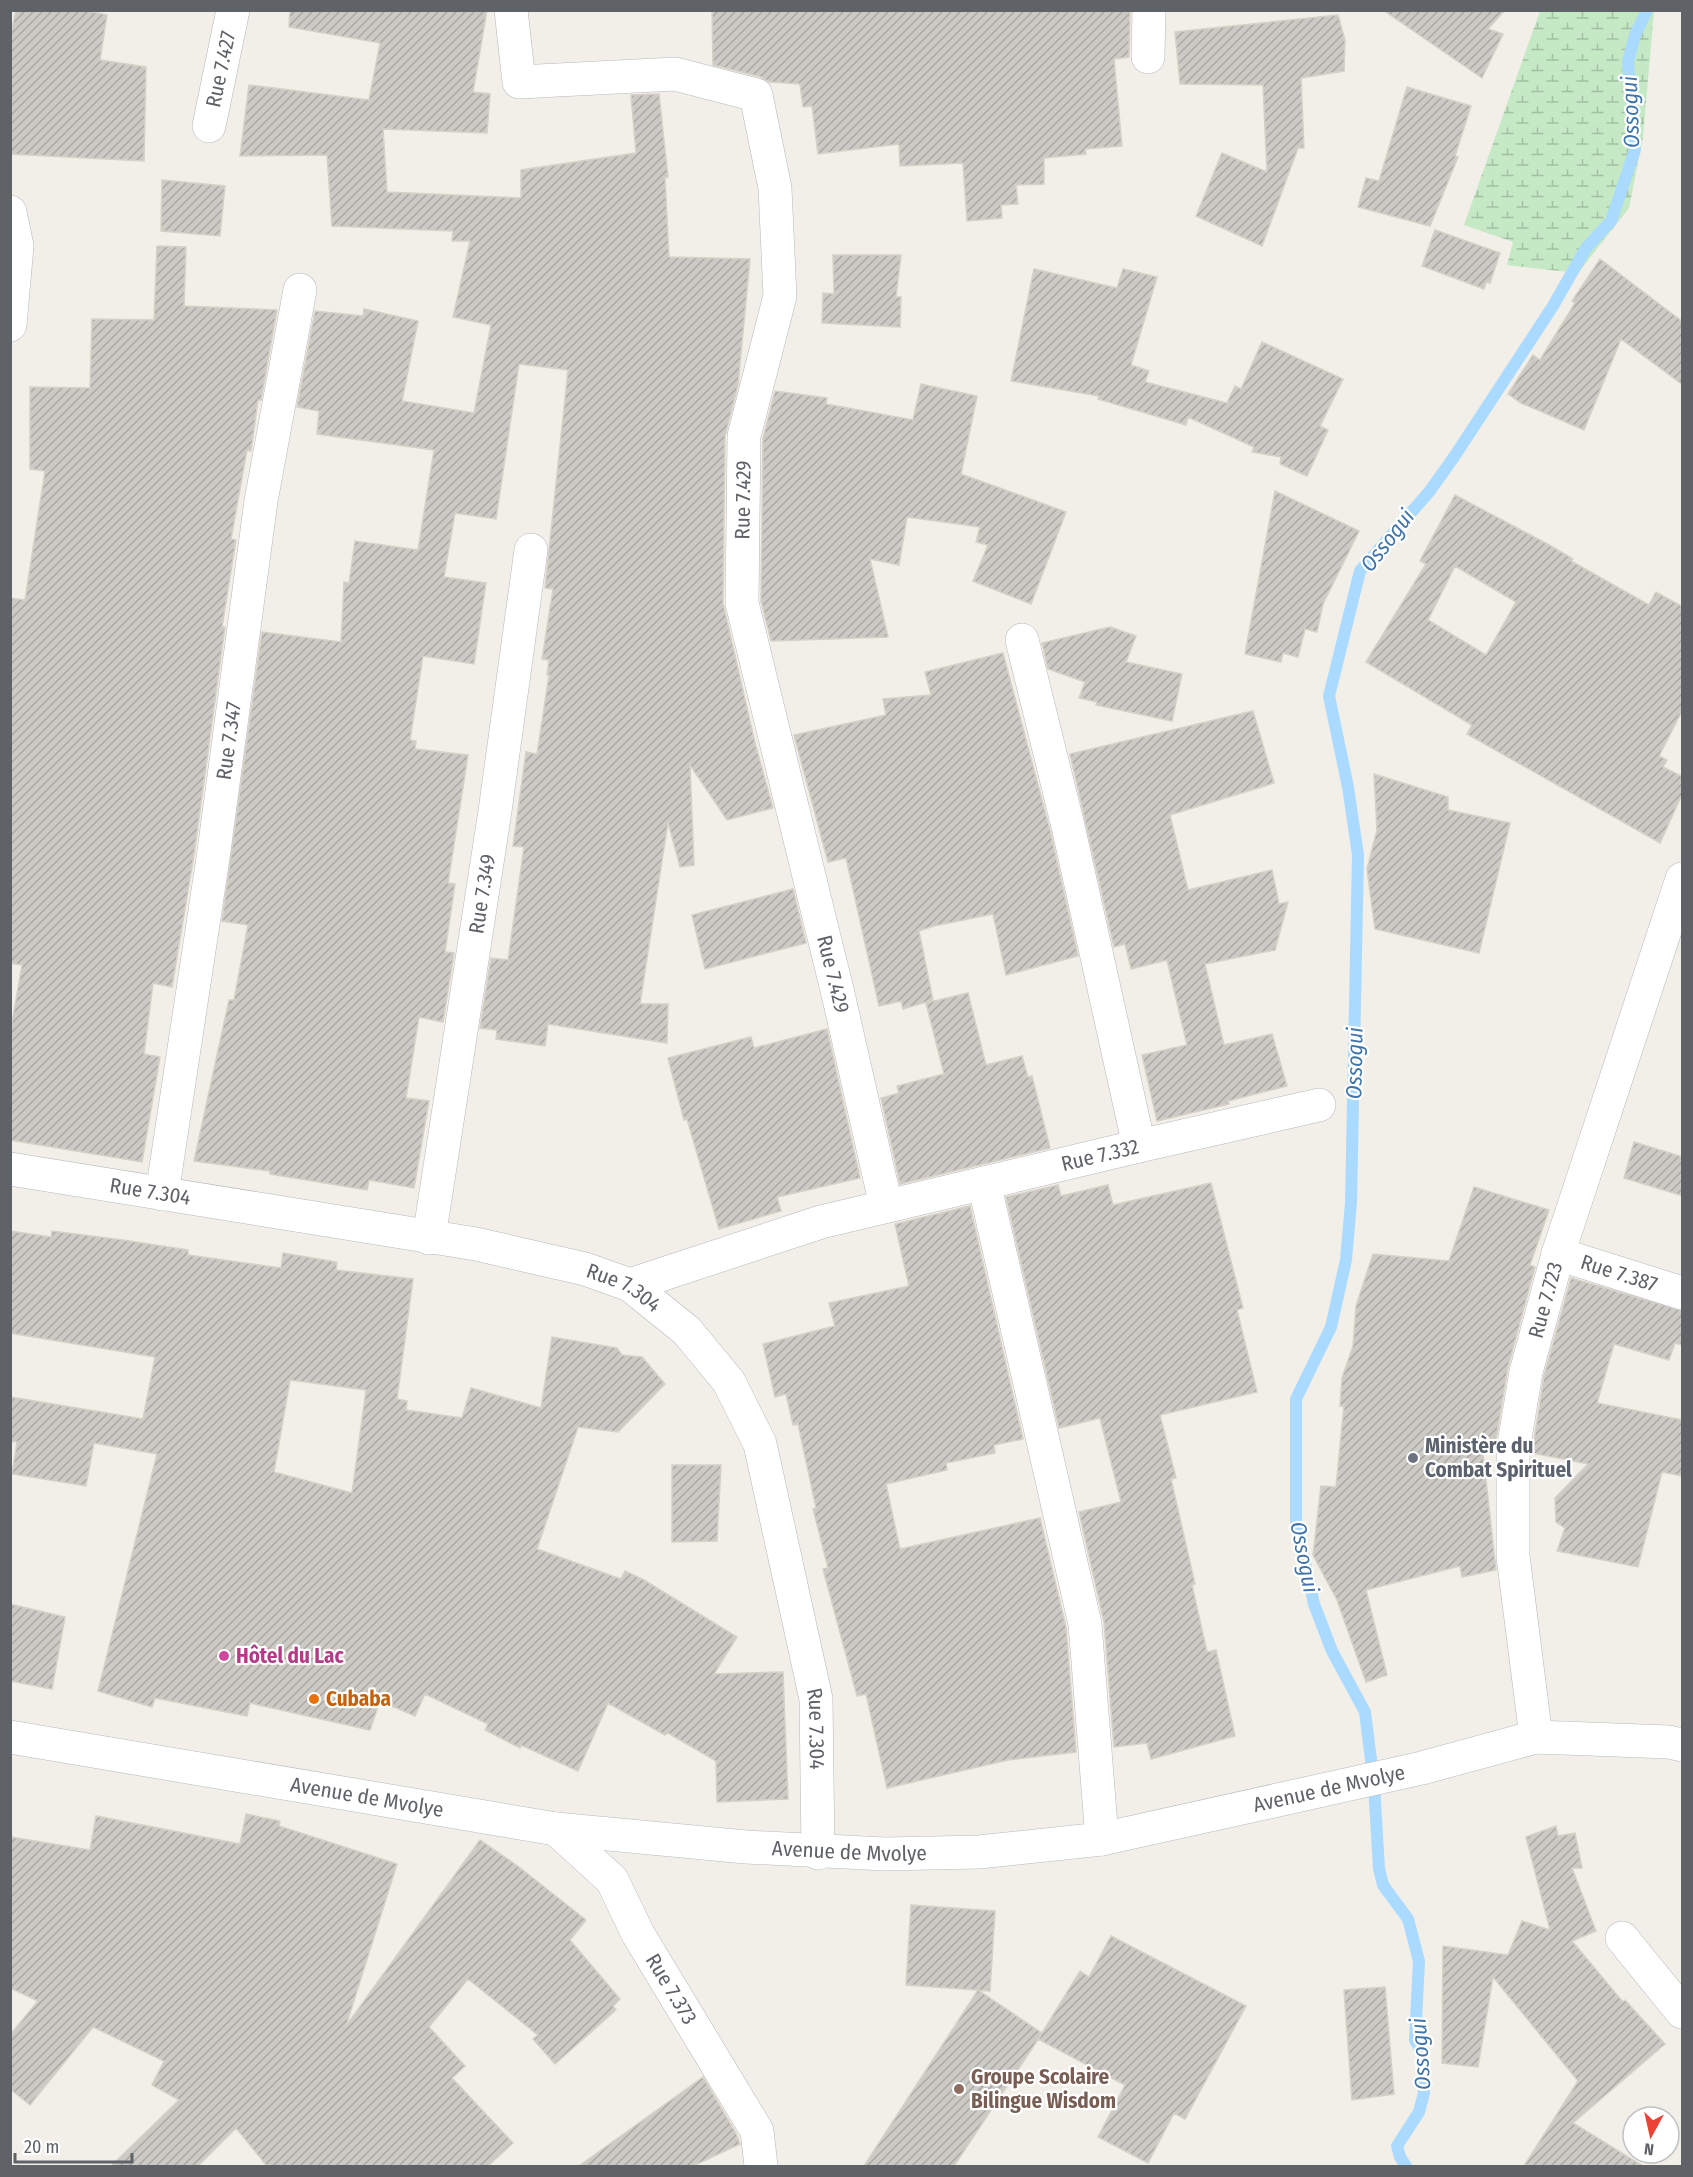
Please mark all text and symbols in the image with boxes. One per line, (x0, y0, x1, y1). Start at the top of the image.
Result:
street label: Rue 7.427 (200, 29, 241, 110)
water label: Ossogui (1616, 75, 1645, 148)
street label: Rue 7.429 (729, 460, 757, 540)
water label: Ossogui (1355, 503, 1421, 577)
street label: Rue 7.347 (211, 700, 247, 782)
street label: Rue 7.349 (463, 852, 501, 936)
street label: Rue 7.429 (811, 932, 855, 1015)
water label: Ossogui (1340, 1026, 1369, 1099)
street label: Rue 7.332 (1059, 1133, 1141, 1177)
street label: Rue 7.304 (108, 1172, 193, 1211)
street label: Rue 7.387 (1577, 1249, 1661, 1297)
street label: Rue 7.304 (583, 1258, 666, 1318)
street label: Rue 7.723 (1523, 1259, 1568, 1341)
place label: Ministère du Combat Spirituel (1425, 1433, 1572, 1483)
marker: Ministère du Combat Spirituel (1406, 1451, 1420, 1465)
water label: Ossogui (1284, 1519, 1325, 1595)
place label: Hôtel du Lac (236, 1643, 344, 1669)
marker: Hôtel du Lac (217, 1649, 231, 1663)
street label: Rue 7.304 (801, 1685, 830, 1770)
place label: Cubaba (326, 1686, 391, 1712)
marker: Cubaba (307, 1692, 321, 1706)
street label: Avenue de Mvolye (1251, 1759, 1407, 1818)
street label: Avenue de Mvolye (288, 1771, 446, 1823)
street label: Avenue de Mvolye (771, 1835, 927, 1867)
street label: Rue 7.373 (640, 1949, 703, 2029)
water label: Ossogui (1404, 2017, 1436, 2091)
place label: Groupe Scolaire Bilingue Wisdom (971, 2064, 1116, 2114)
marker: Groupe Scolaire Bilingue Wisdom (952, 2082, 966, 2096)
north arrow (1621, 2105, 1681, 2165)
scale bar (15, 2126, 132, 2164)
text: 20 m (24, 2136, 59, 2158)
text: N (1643, 2139, 1655, 2159)

